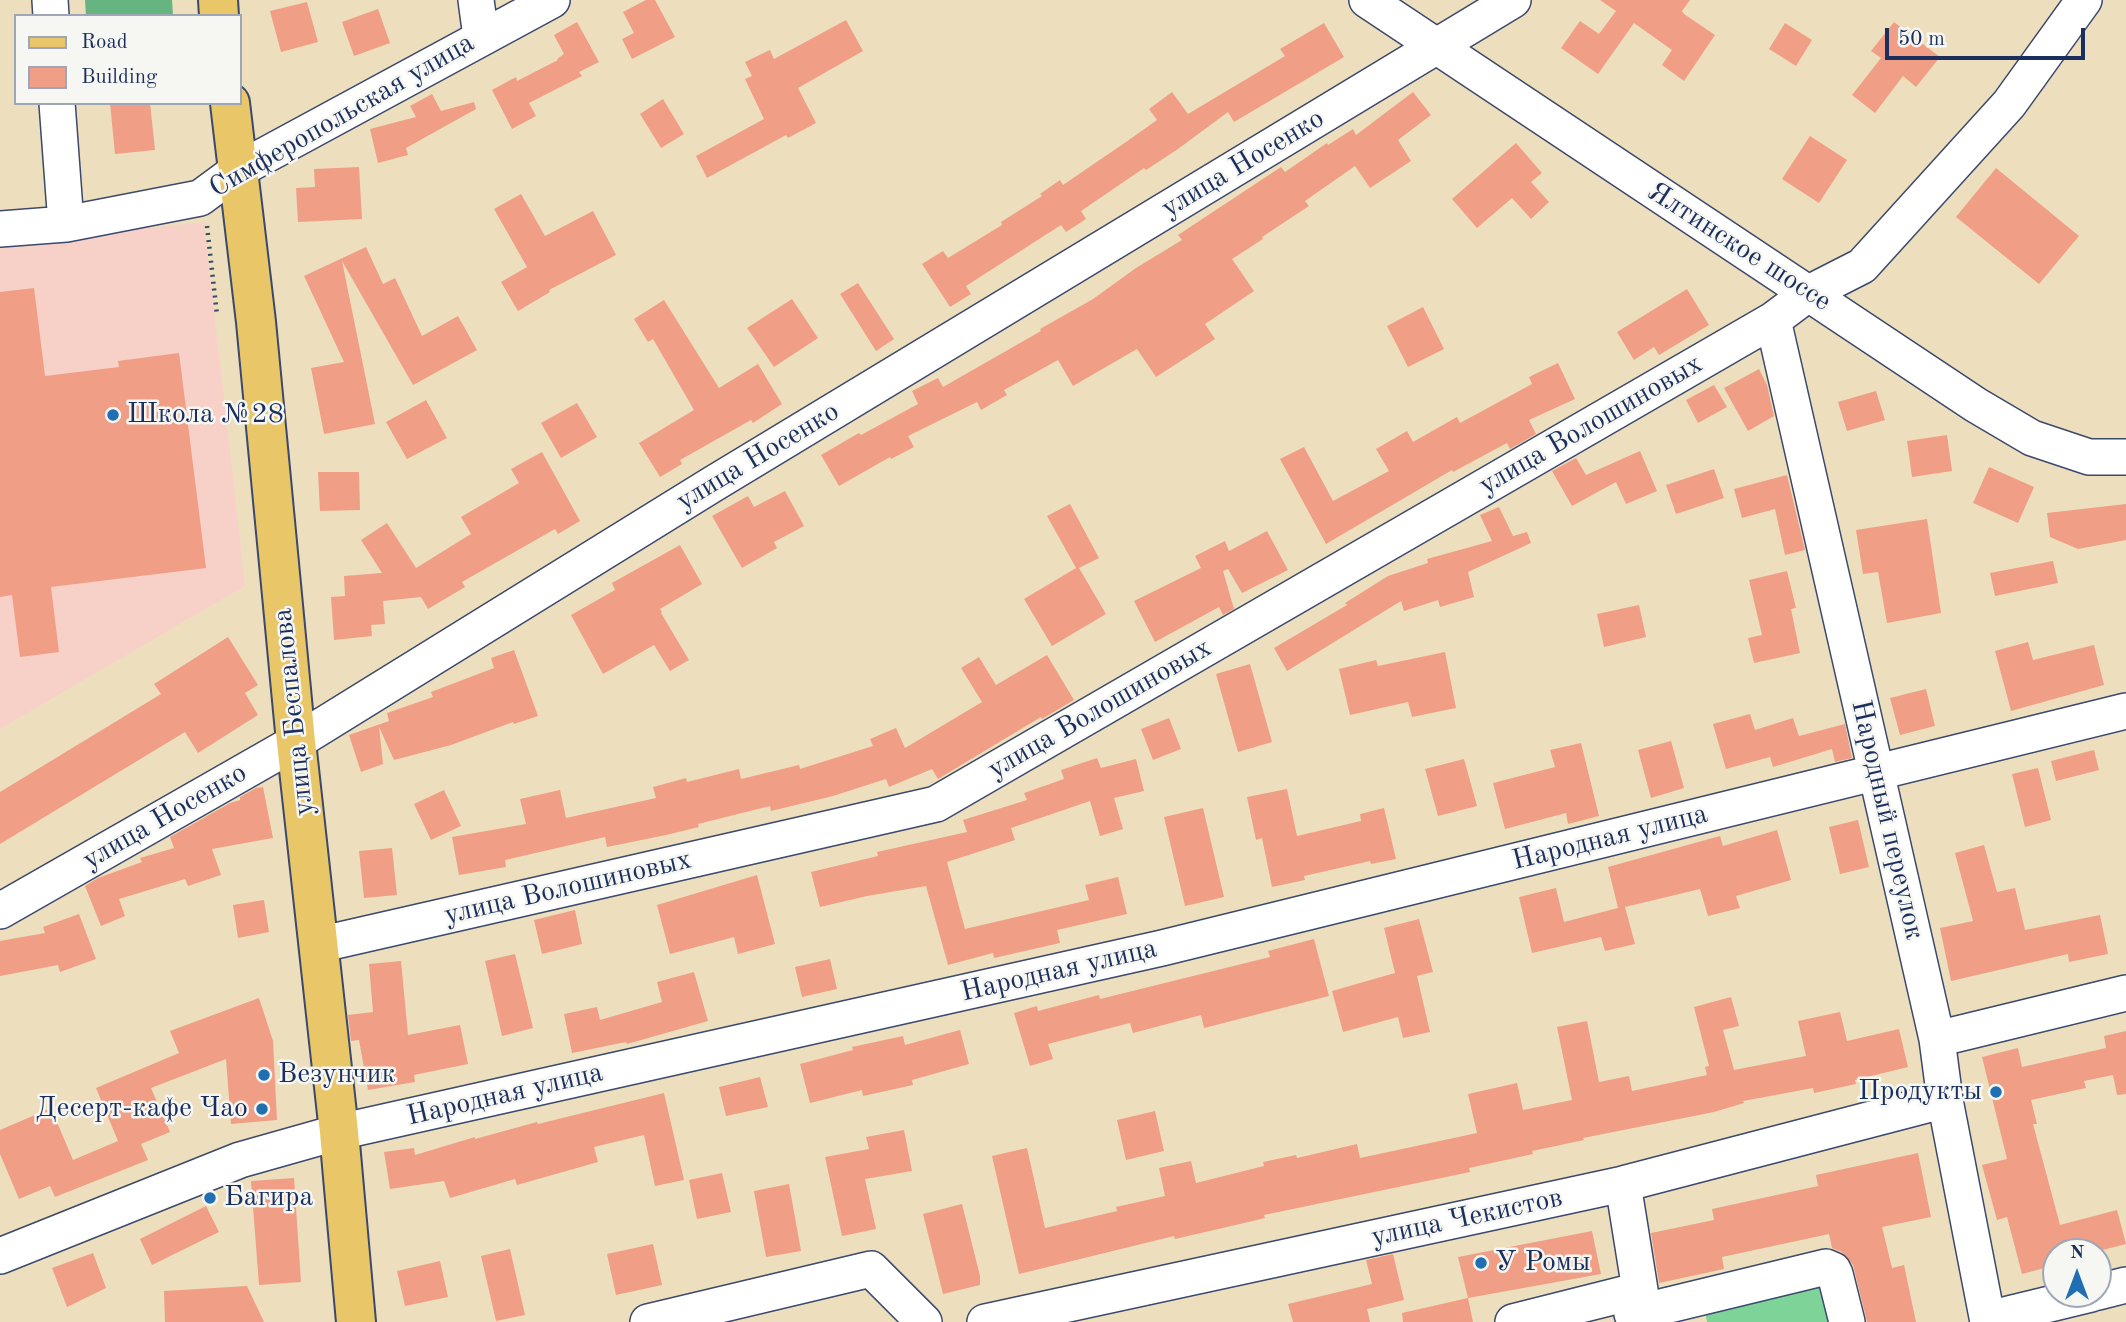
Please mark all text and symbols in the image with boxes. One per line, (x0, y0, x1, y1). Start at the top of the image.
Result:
legend (14, 14, 242, 105)
scale bar (1888, 14, 2088, 58)
street label: Симферопольская улица (204, 26, 480, 206)
text: 50 m (1898, 29, 1945, 50)
text: Road (81, 32, 128, 53)
text: Building (81, 67, 157, 88)
street label: улица Носенко (1156, 102, 1330, 226)
street label: Ялтинское шоссе (1641, 175, 1837, 319)
street label: улица Волошиновых (1473, 347, 1709, 503)
street label: улица Носенко (671, 395, 845, 519)
place label: Школа №28 (127, 398, 284, 432)
marker: Школа №28 (105, 407, 121, 423)
street label: улица Беспалова (266, 606, 322, 818)
street label: улица Волошиновых (982, 631, 1218, 787)
street label: Народный переулок (1843, 697, 1931, 943)
street label: улица Носенко (77, 757, 253, 877)
street label: Народная улица (1509, 797, 1711, 879)
street label: улица Волошиновых (441, 843, 695, 933)
street label: Народная улица (958, 932, 1160, 1010)
street label: Народная улица (404, 1056, 606, 1134)
place label: Везунчик (278, 1058, 396, 1092)
marker: Везунчик (256, 1067, 272, 1083)
place label: Продукты (1858, 1075, 1982, 1109)
marker: Продукты (1988, 1084, 2004, 1100)
place label: Десерт-кафе Чао (36, 1092, 248, 1126)
marker: Десерт-кафе Чао (254, 1101, 270, 1117)
place label: Багира (224, 1181, 313, 1215)
street label: улица Чекистов (1368, 1181, 1566, 1255)
marker: Багира (202, 1190, 218, 1206)
north arrow (2042, 1238, 2112, 1308)
text: N (2070, 1244, 2084, 1263)
place label: У Ромы (1495, 1246, 1590, 1280)
marker: У Ромы (1473, 1255, 1489, 1271)

